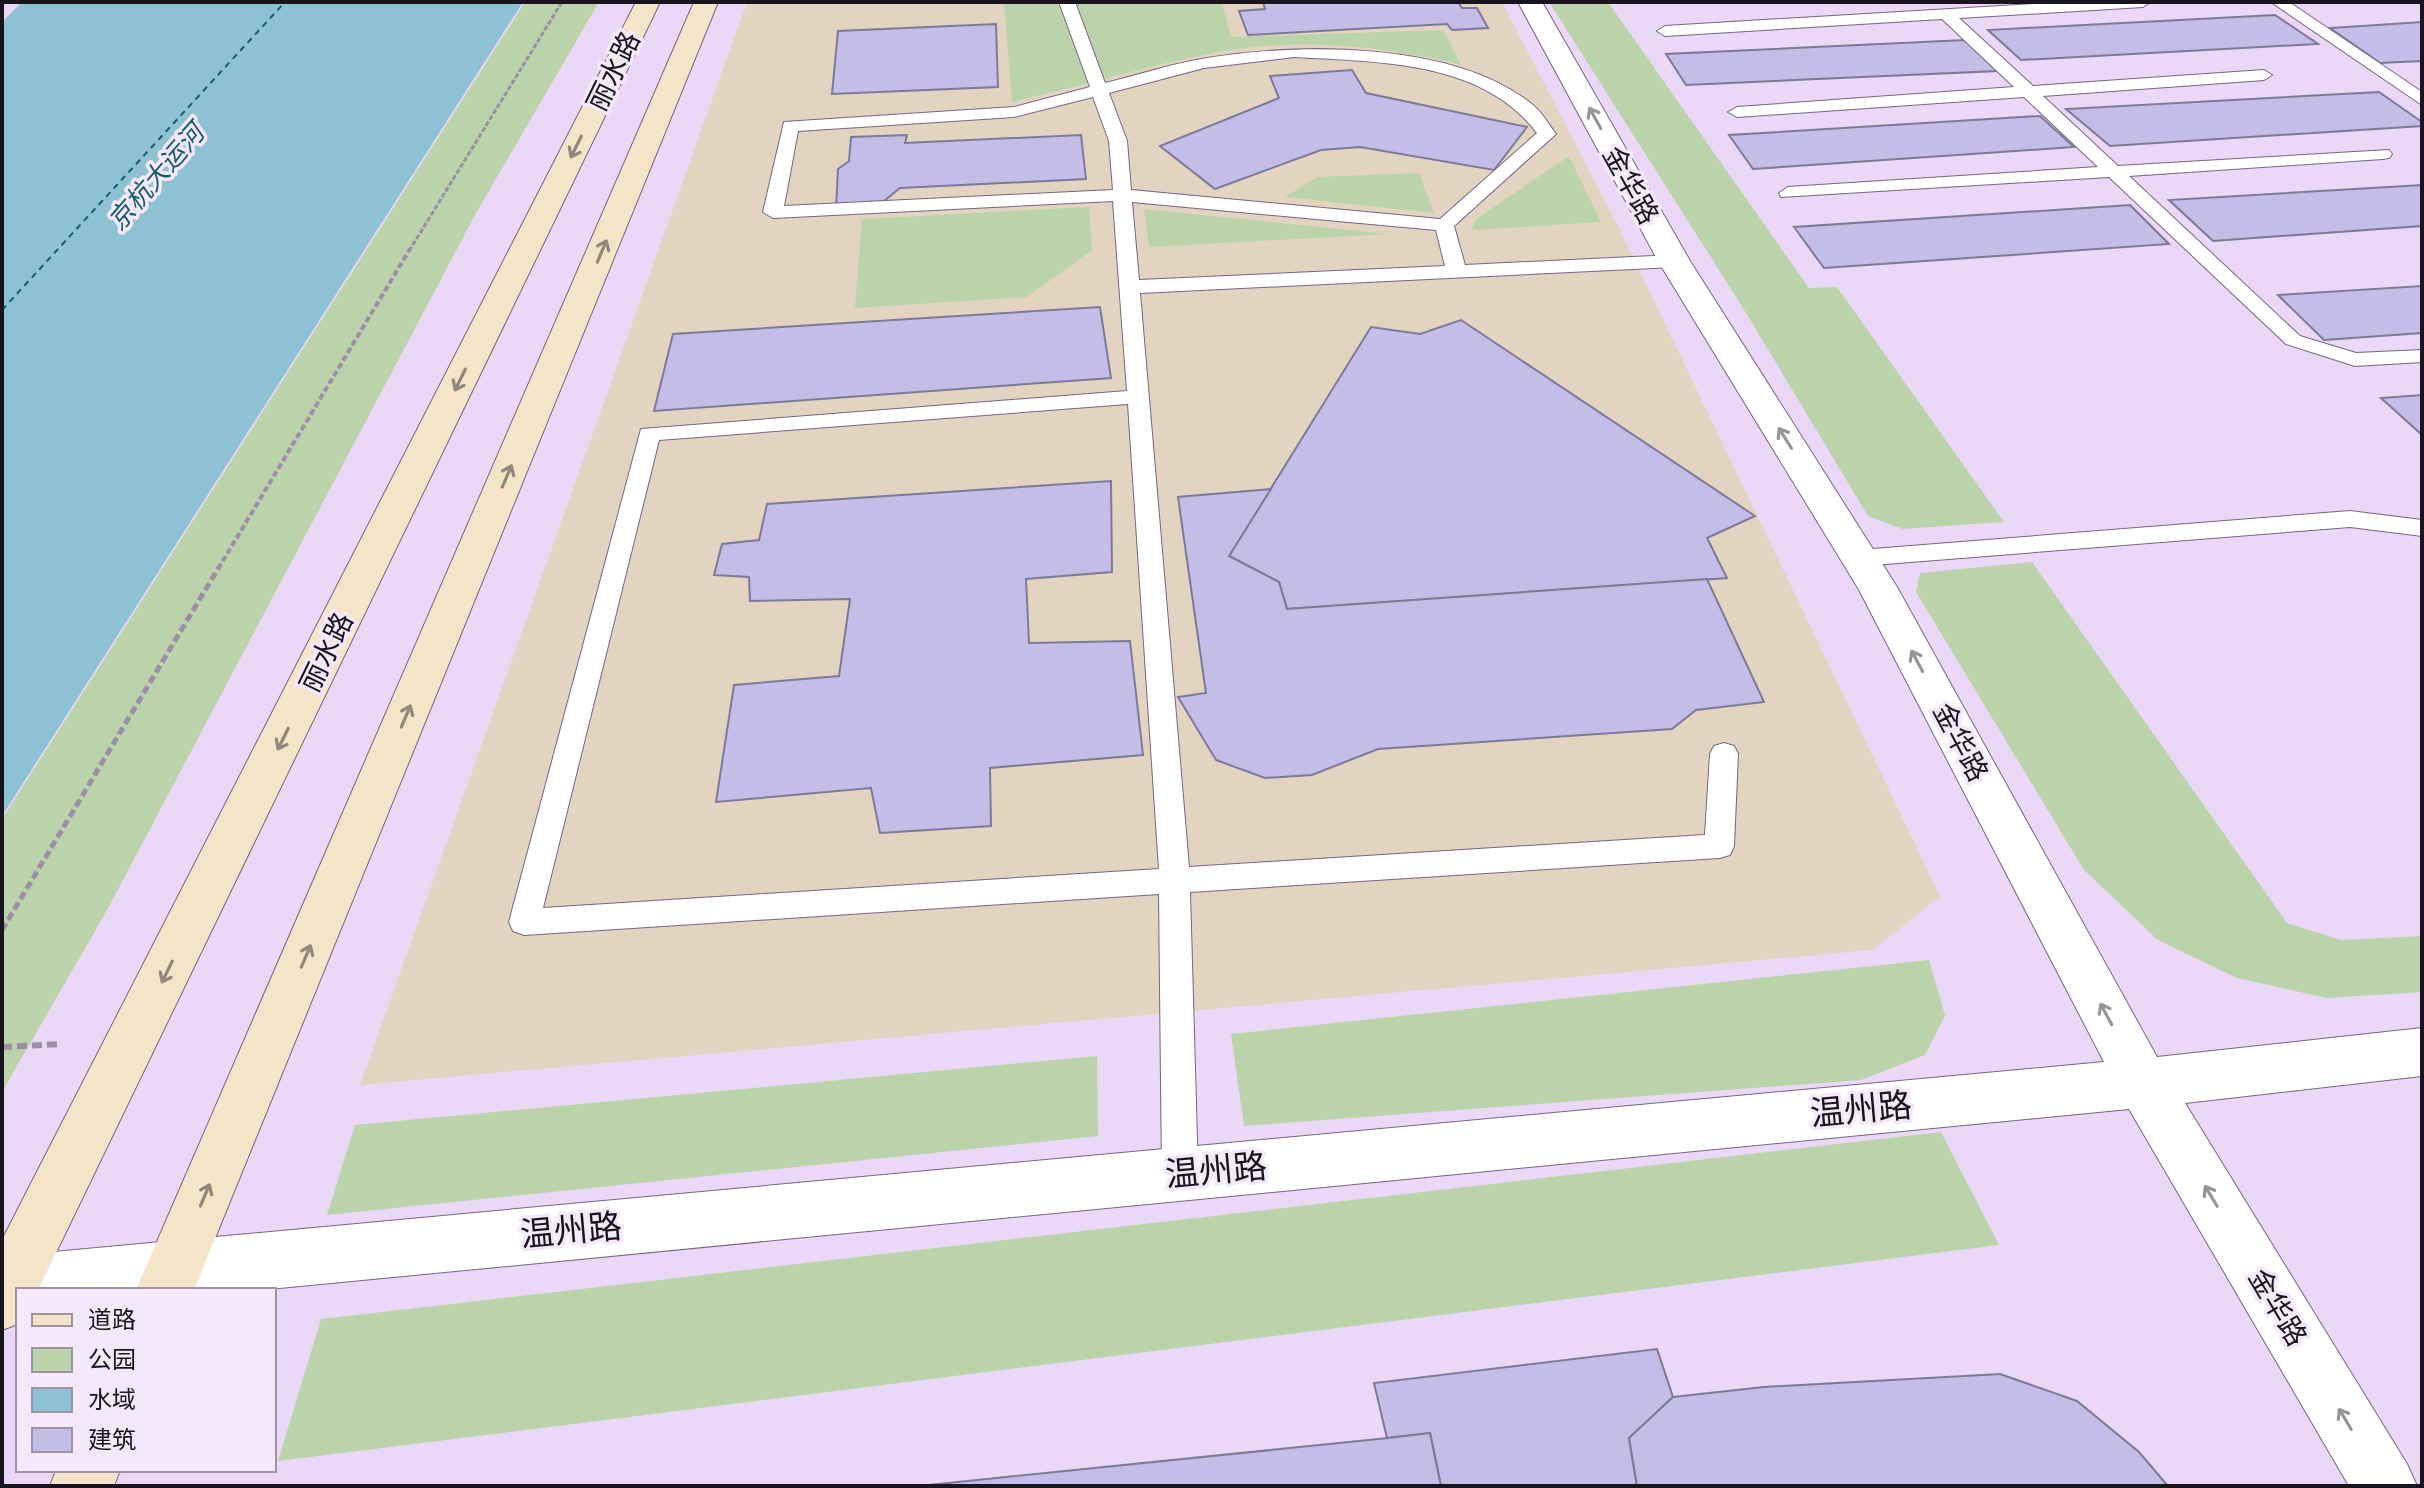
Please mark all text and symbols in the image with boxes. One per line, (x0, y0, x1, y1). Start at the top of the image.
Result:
street label: 丽水路 (578, 25, 646, 116)
one-way arrow (1587, 107, 1603, 130)
water label: 京杭大运河 (101, 113, 212, 235)
one-way arrow (567, 135, 583, 159)
street label: 金华路 (1597, 140, 1667, 229)
one-way arrow (595, 240, 610, 264)
one-way arrow (452, 368, 468, 392)
one-way arrow (1776, 427, 1792, 450)
one-way arrow (501, 464, 516, 489)
street label: 丽水路 (291, 606, 359, 697)
one-way arrow (1909, 650, 1925, 674)
street label: 金华路 (1927, 696, 1997, 787)
one-way arrow (400, 704, 415, 729)
one-way arrow (275, 726, 290, 750)
one-way arrow (299, 944, 314, 969)
one-way arrow (159, 959, 175, 983)
one-way arrow (2098, 1003, 2114, 1026)
street label: 温州路 (1808, 1083, 1913, 1132)
street label: 温州路 (1163, 1144, 1268, 1193)
one-way arrow (198, 1183, 213, 1208)
one-way arrow (2203, 1185, 2219, 1208)
street label: 温州路 (518, 1204, 623, 1253)
street label: 金华路 (2243, 1262, 2315, 1351)
legend (16, 1288, 276, 1472)
text: 道路 (88, 1304, 136, 1333)
text: 公园 (88, 1344, 136, 1373)
text: 水域 (88, 1384, 136, 1413)
one-way arrow (2337, 1408, 2353, 1431)
text: 建筑 (88, 1424, 136, 1453)

